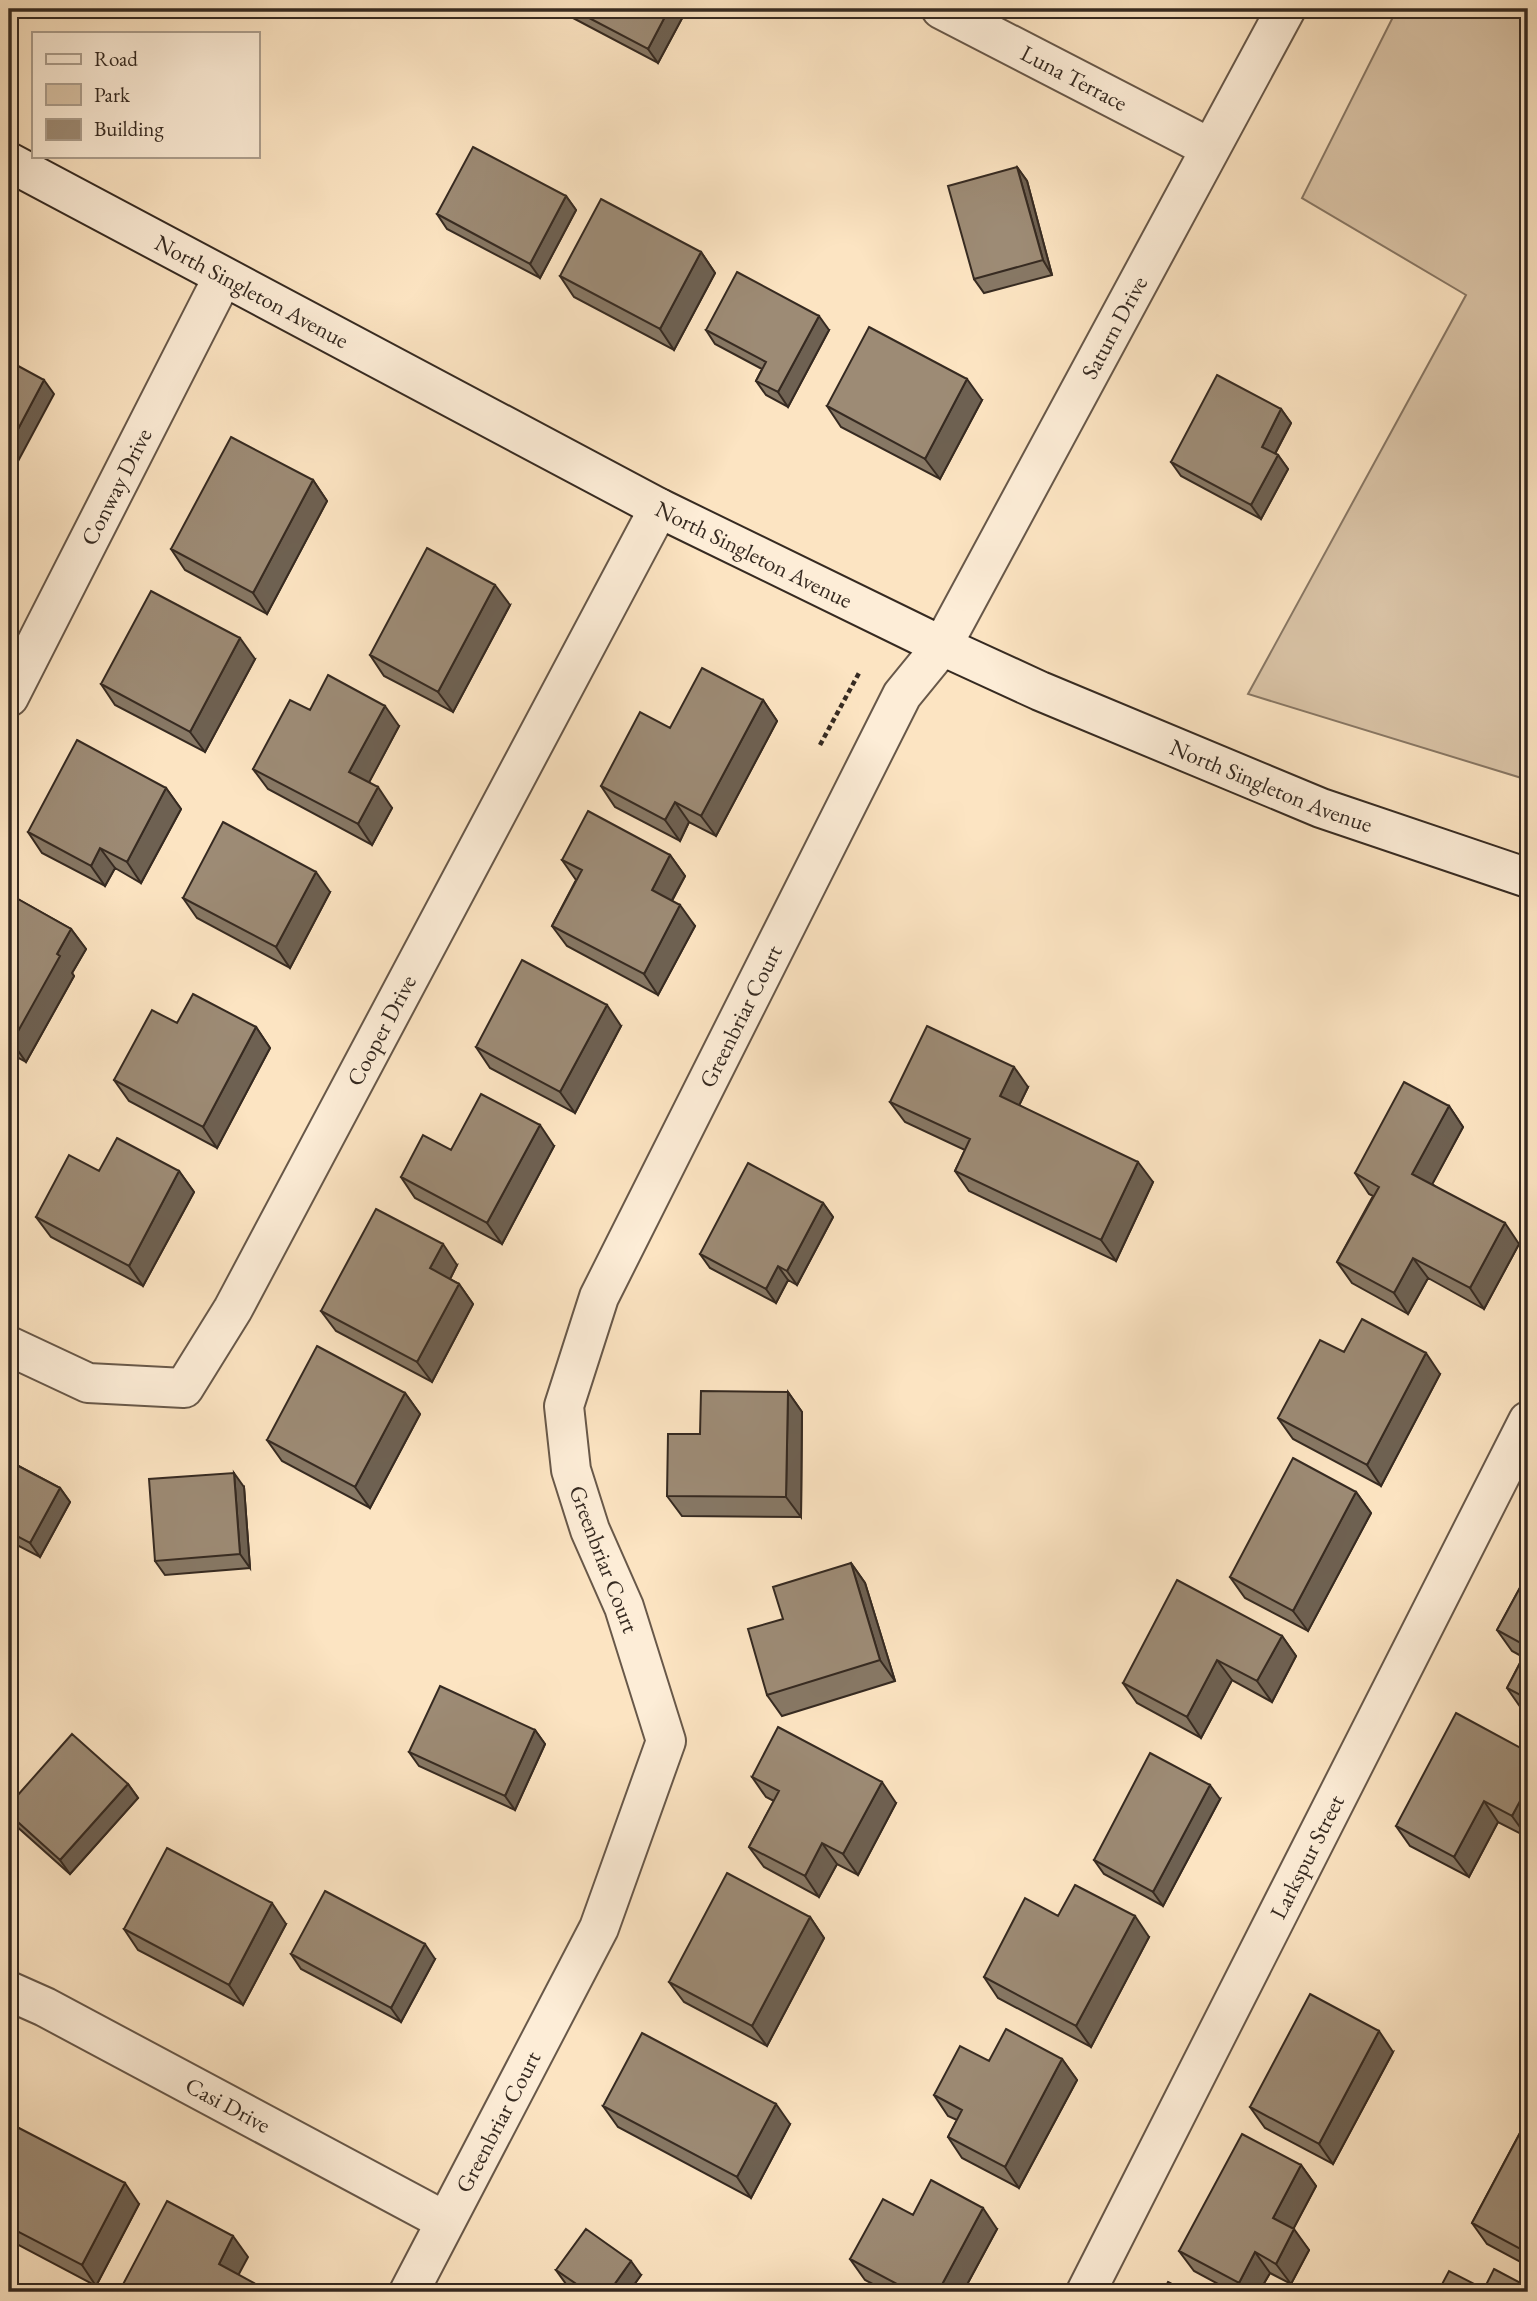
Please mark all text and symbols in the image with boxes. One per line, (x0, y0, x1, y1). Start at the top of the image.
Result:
legend (32, 32, 259, 158)
street label: Luna Terrace (1016, 38, 1133, 118)
text: Road (94, 45, 138, 72)
text: Park (94, 81, 131, 108)
text: Building (94, 115, 164, 142)
street label: North Singleton Avenue (150, 227, 354, 355)
street label: Saturn Drive (1074, 271, 1154, 384)
street label: Conway Drive (74, 423, 158, 550)
street label: North Singleton Avenue (651, 494, 857, 615)
street label: North Singleton Avenue (1166, 732, 1376, 839)
street label: Greenbriar Court (692, 939, 789, 1093)
street label: Cooper Drive (339, 970, 423, 1091)
street label: Greenbriar Court (562, 1481, 646, 1638)
street label: Larkspur Street (1263, 1789, 1351, 1924)
street label: Greenbriar Court (448, 2045, 548, 2198)
street label: Casi Drive (180, 2070, 276, 2140)

